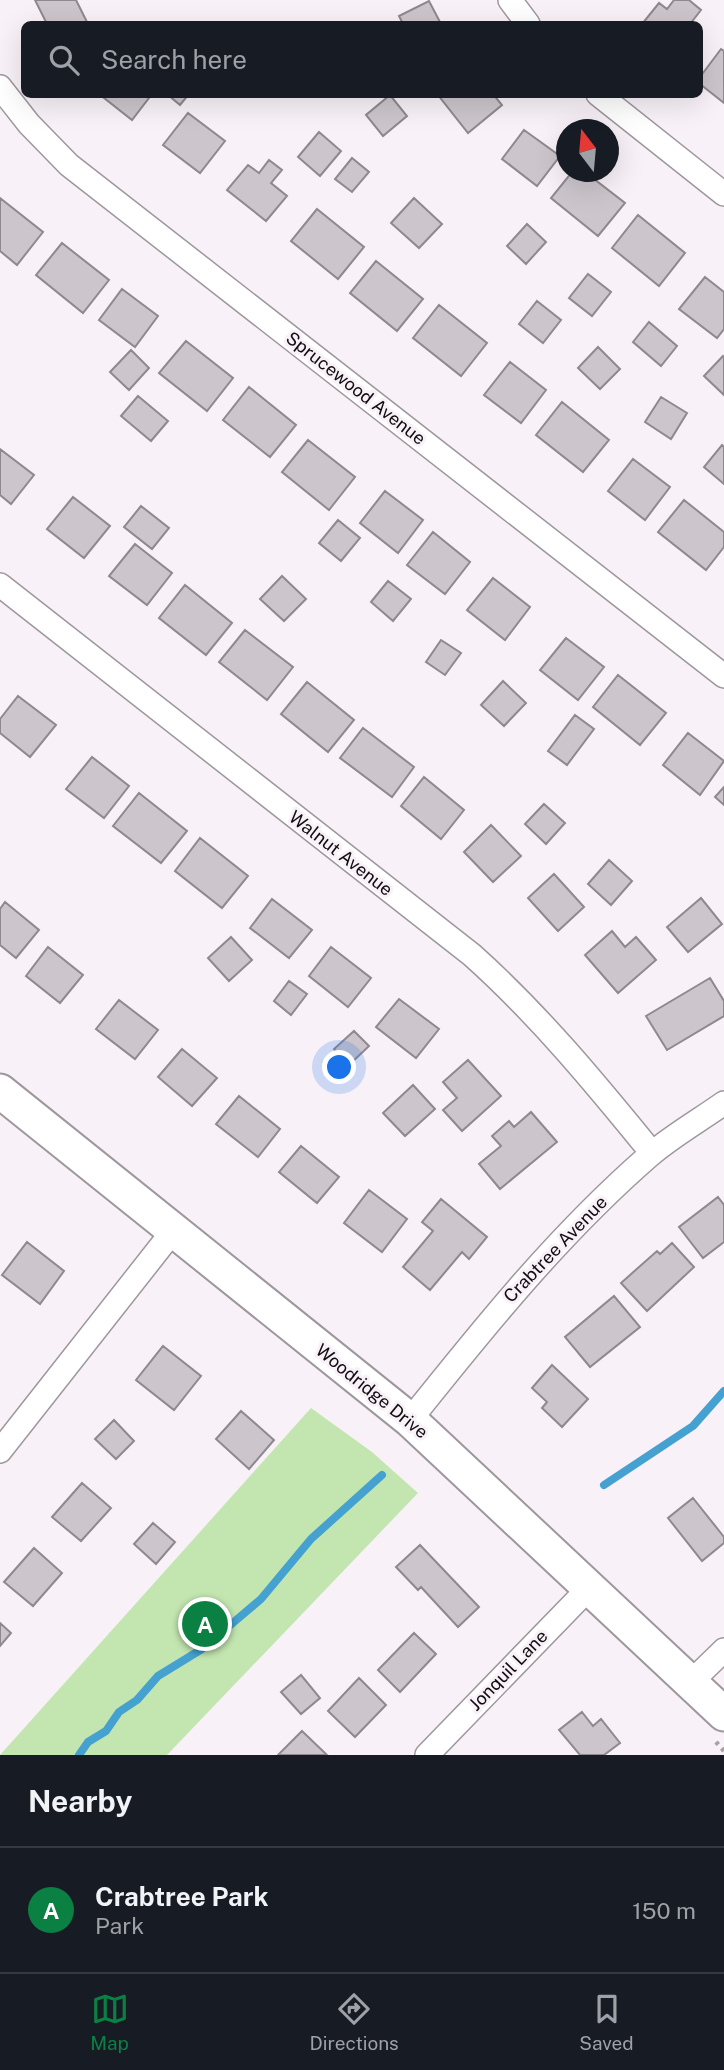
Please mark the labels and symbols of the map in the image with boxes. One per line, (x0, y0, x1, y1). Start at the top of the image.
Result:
north arrow (556, 119, 619, 182)
street label: Sprucewood Avenue (282, 327, 430, 449)
street label: Walnut Avenue (285, 806, 397, 900)
your location (322, 1050, 356, 1084)
street label: Crabtree Avenue (499, 1191, 611, 1307)
street label: Woodridge Drive (312, 1339, 432, 1443)
pin: A (182, 1598, 228, 1650)
street label: Jonquil Lane (464, 1625, 552, 1715)

